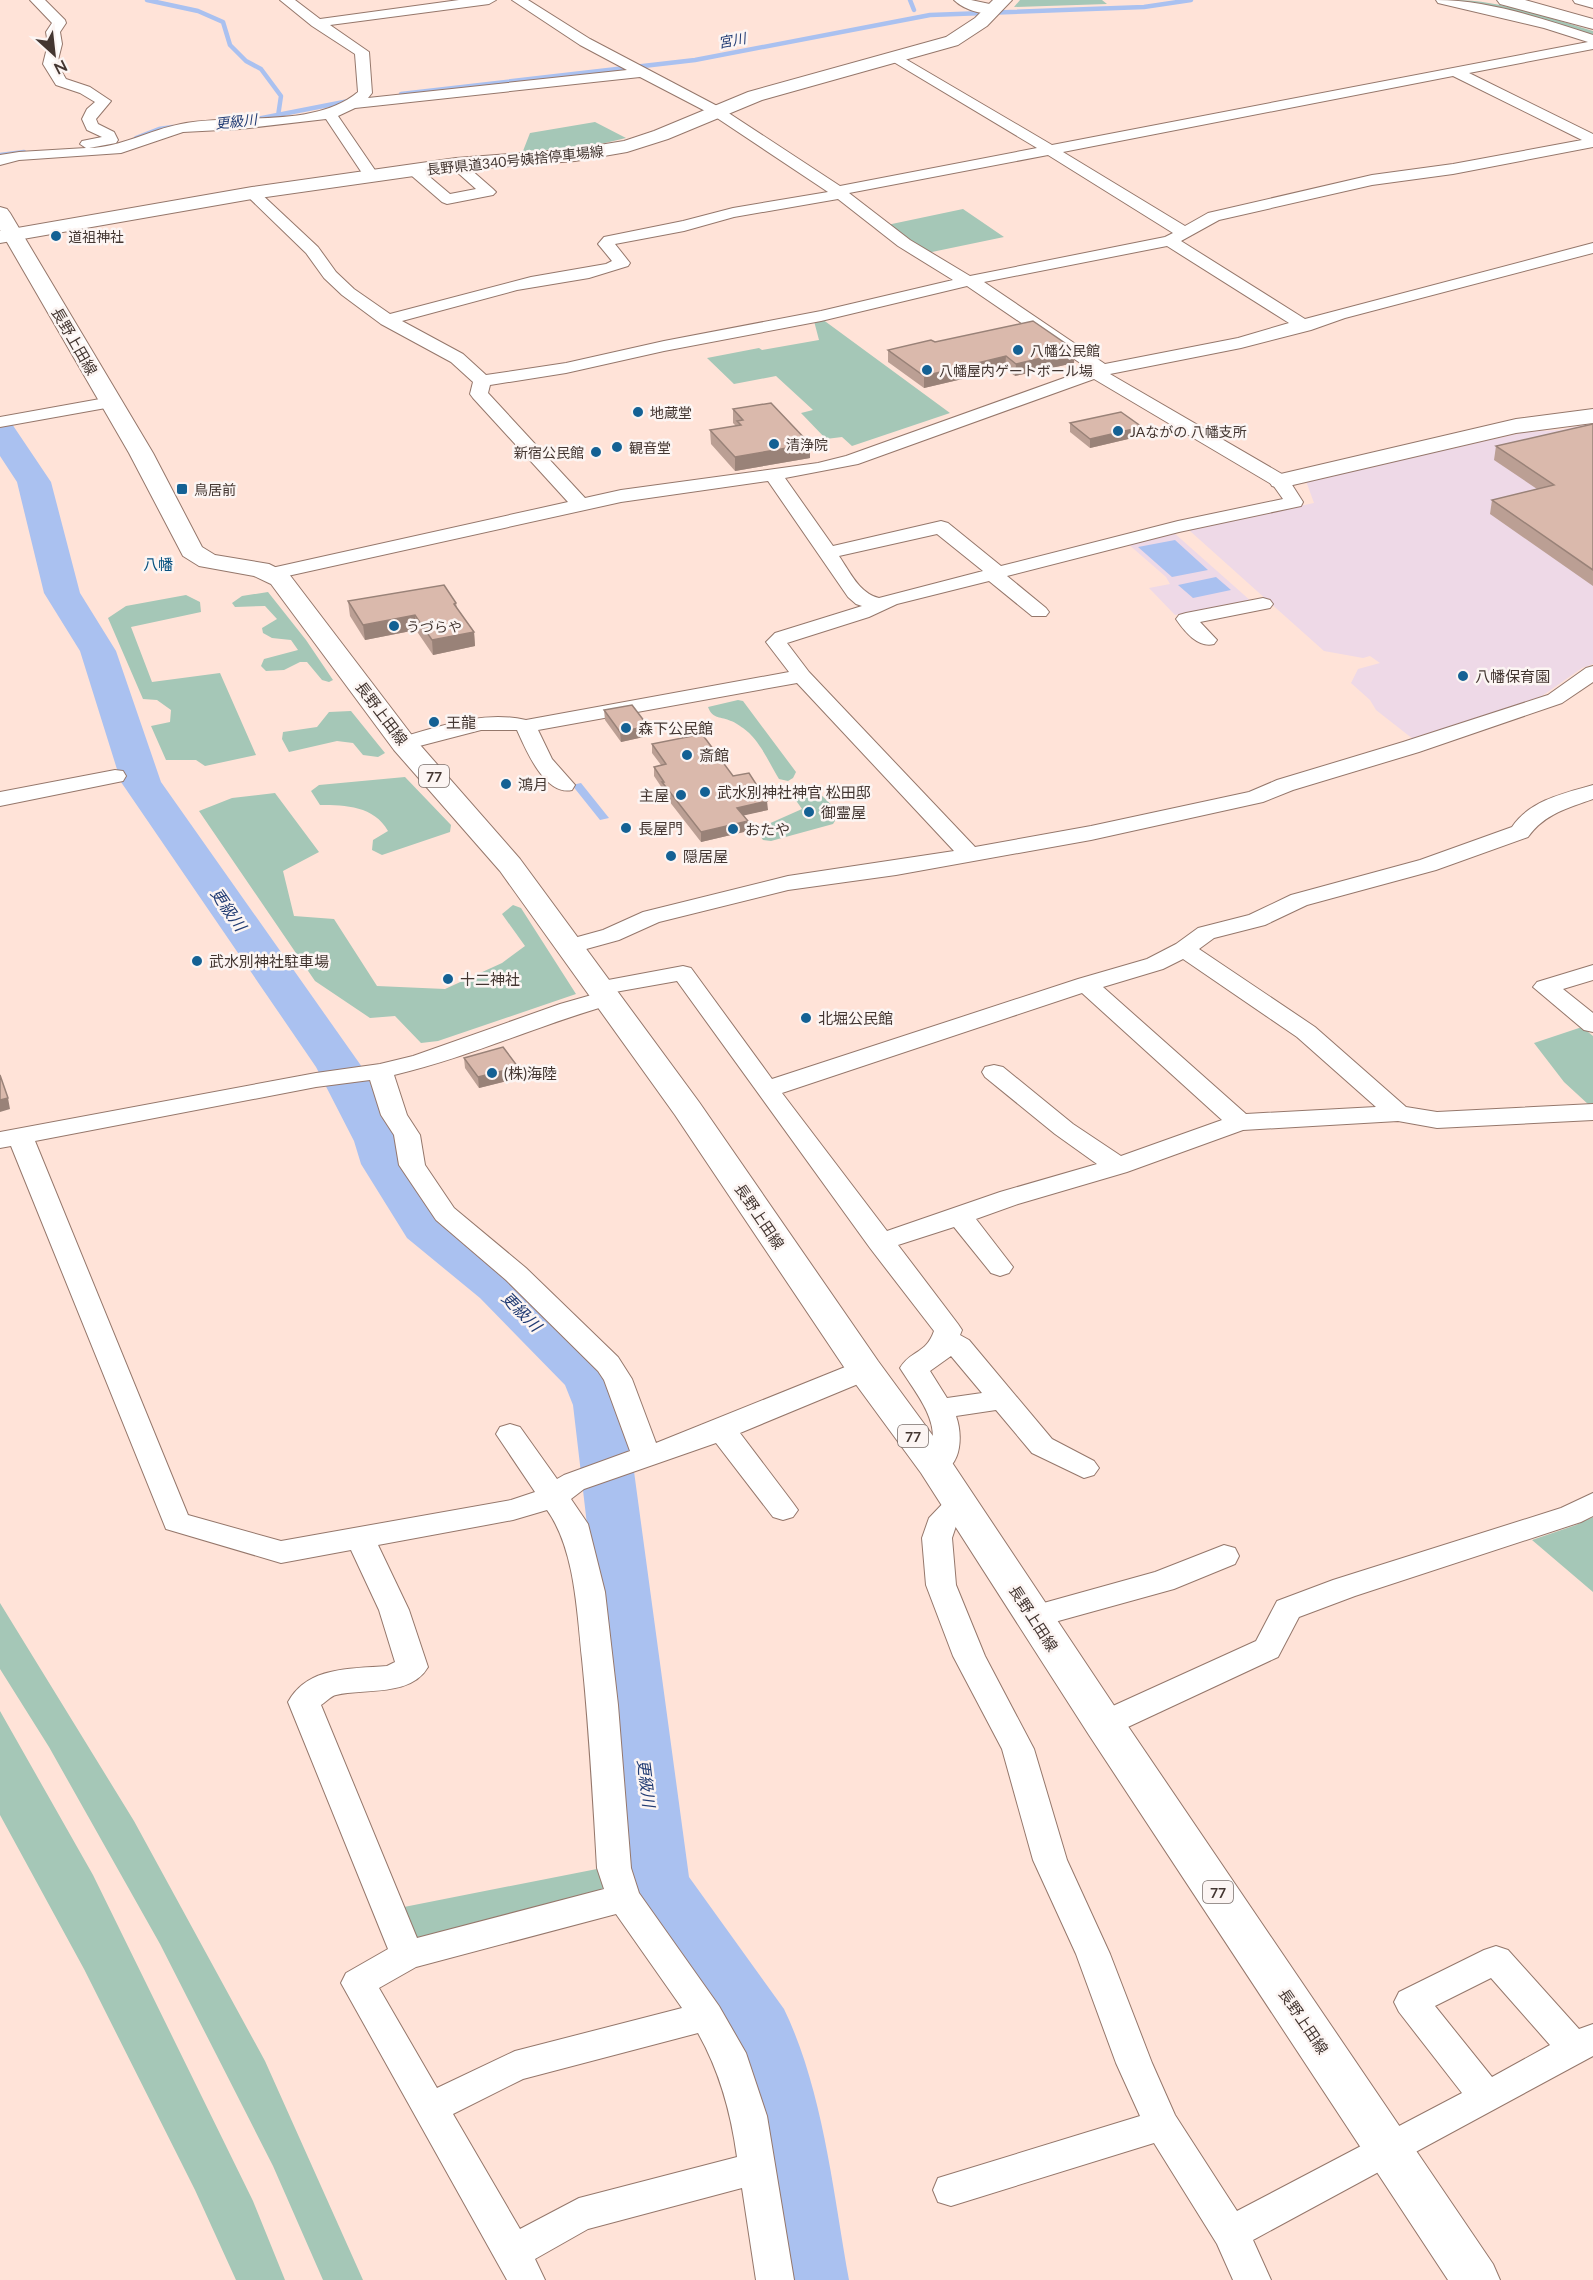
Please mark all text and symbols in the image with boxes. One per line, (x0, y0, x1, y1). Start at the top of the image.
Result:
north arrow (24, 24, 84, 84)
water label: 宮川 (717, 29, 749, 51)
text: N (51, 57, 71, 79)
water label: 更級川 (214, 110, 260, 132)
street label: 長野県道340号姨捨停車場線 (425, 142, 605, 178)
place label: 道祖神社 (68, 228, 124, 245)
marker: 道祖神社 (49, 229, 63, 243)
street label: 長野上田線 (48, 304, 102, 378)
place label: 八幡公民館 (1030, 342, 1100, 359)
marker: 八幡公民館 (1011, 343, 1025, 357)
place label: 八幡屋内ゲートボール場 (939, 362, 1093, 379)
marker: 八幡屋内ゲートボール場 (920, 363, 934, 377)
place label: 地蔵堂 (650, 404, 692, 421)
marker: 地蔵堂 (631, 405, 645, 419)
place label: JAながの 八幡支所 (1130, 423, 1247, 440)
marker: JAながの 八幡支所 (1111, 424, 1125, 438)
place label: 清浄院 (786, 436, 828, 453)
marker: 清浄院 (767, 437, 781, 451)
place label: 観音堂 (629, 439, 671, 456)
marker: 観音堂 (610, 440, 624, 454)
place label: 新宿公民館 (514, 444, 584, 461)
marker: 新宿公民館 (589, 445, 603, 459)
place label: 鳥居前 (194, 481, 236, 498)
marker: 鳥居前 (175, 482, 189, 496)
district label: 八幡 (143, 555, 173, 573)
place label: うづらや (406, 618, 462, 635)
marker: うづらや (387, 619, 401, 633)
place label: 八幡保育園 (1475, 667, 1550, 685)
marker: 八幡保育園 (1456, 669, 1470, 683)
street label: 長野上田線 (352, 678, 412, 748)
place label: 王龍 (446, 713, 476, 731)
marker: 王龍 (427, 715, 441, 729)
place label: 森下公民館 (638, 719, 713, 737)
marker: 森下公民館 (619, 721, 633, 735)
place label: 斎館 (699, 746, 729, 764)
marker: 斎館 (680, 748, 694, 762)
road number: 77 (419, 765, 449, 787)
place label: 鴻月 (518, 775, 548, 793)
marker: 鴻月 (499, 777, 513, 791)
place label: 武水別神社神官 松田邸 (717, 783, 871, 801)
marker: 武水別神社神官 松田邸 (698, 785, 712, 799)
place label: 主屋 (639, 786, 669, 804)
marker: 主屋 (674, 788, 688, 802)
place label: 御霊屋 (821, 803, 866, 821)
marker: 御霊屋 (802, 805, 816, 819)
place label: 長屋門 (638, 819, 683, 837)
place label: おたや (745, 820, 790, 838)
marker: 長屋門 (619, 821, 633, 835)
marker: おたや (726, 822, 740, 836)
place label: 隠居屋 (683, 847, 728, 865)
marker: 隠居屋 (664, 849, 678, 863)
water label: 更級川 (207, 884, 252, 936)
place label: 武水別神社駐車場 (209, 952, 329, 970)
marker: 武水別神社駐車場 (190, 954, 204, 968)
place label: 十二神社 (460, 970, 520, 988)
marker: 十二神社 (441, 972, 455, 986)
place label: 北堀公民館 (818, 1009, 893, 1027)
marker: 北堀公民館 (799, 1011, 813, 1025)
place label: (株)海陸 (504, 1064, 557, 1082)
marker: (株)海陸 (485, 1066, 499, 1080)
street label: 長野上田線 (732, 1180, 788, 1252)
water label: 更級川 (498, 1287, 547, 1336)
road number: 77 (898, 1425, 928, 1447)
street label: 長野上田線 (1006, 1582, 1062, 1654)
water label: 更級川 (635, 1758, 660, 1810)
road number: 77 (1203, 1881, 1233, 1903)
street label: 長野上田線 (1276, 1985, 1332, 2057)

